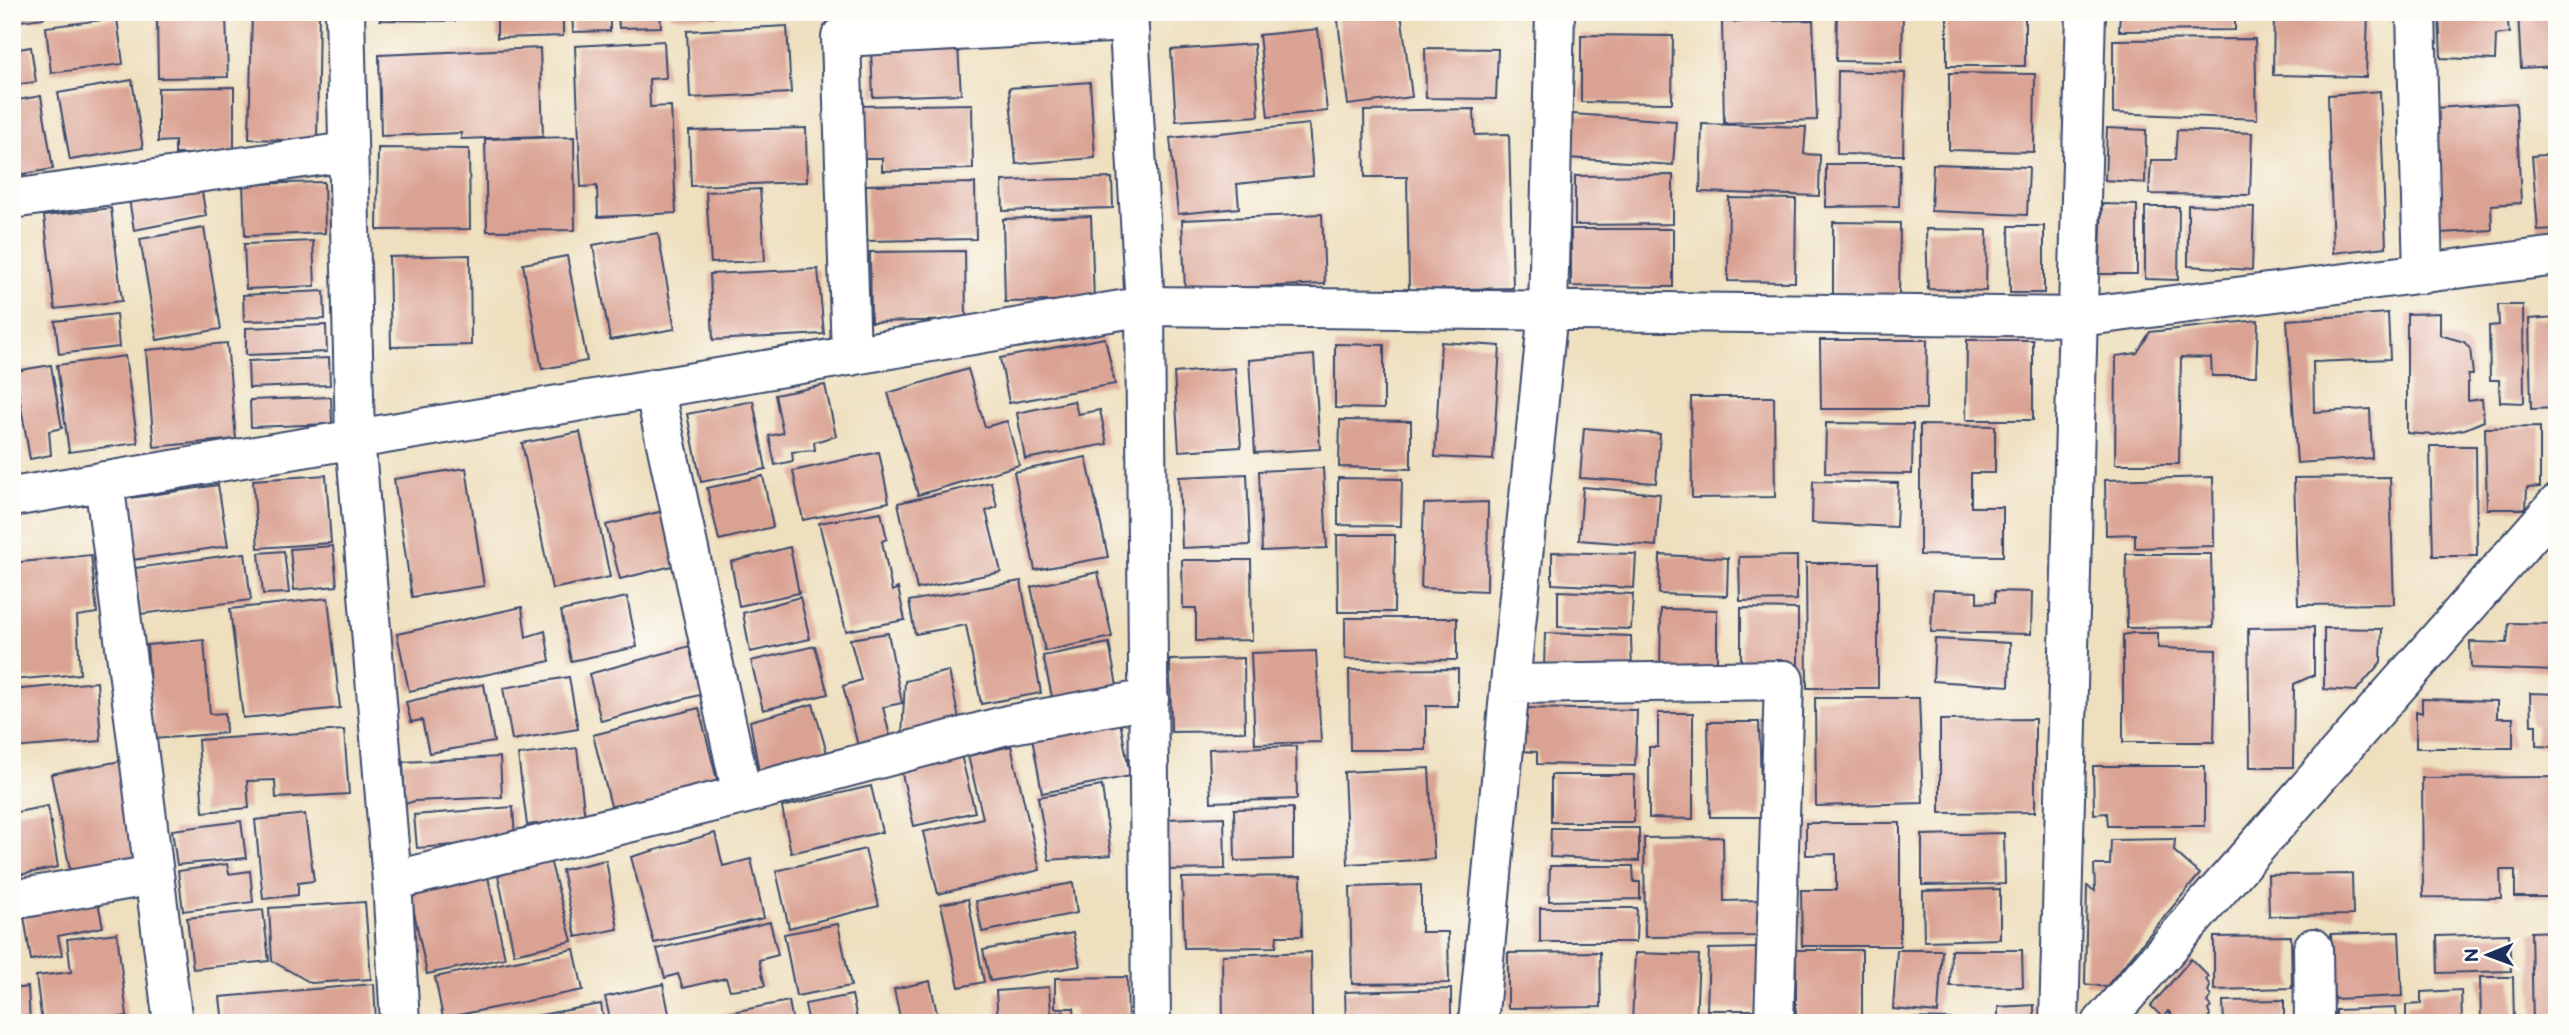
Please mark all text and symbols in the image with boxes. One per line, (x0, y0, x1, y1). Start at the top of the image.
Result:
north arrow (2454, 920, 2524, 990)
text: N (2461, 948, 2484, 963)

